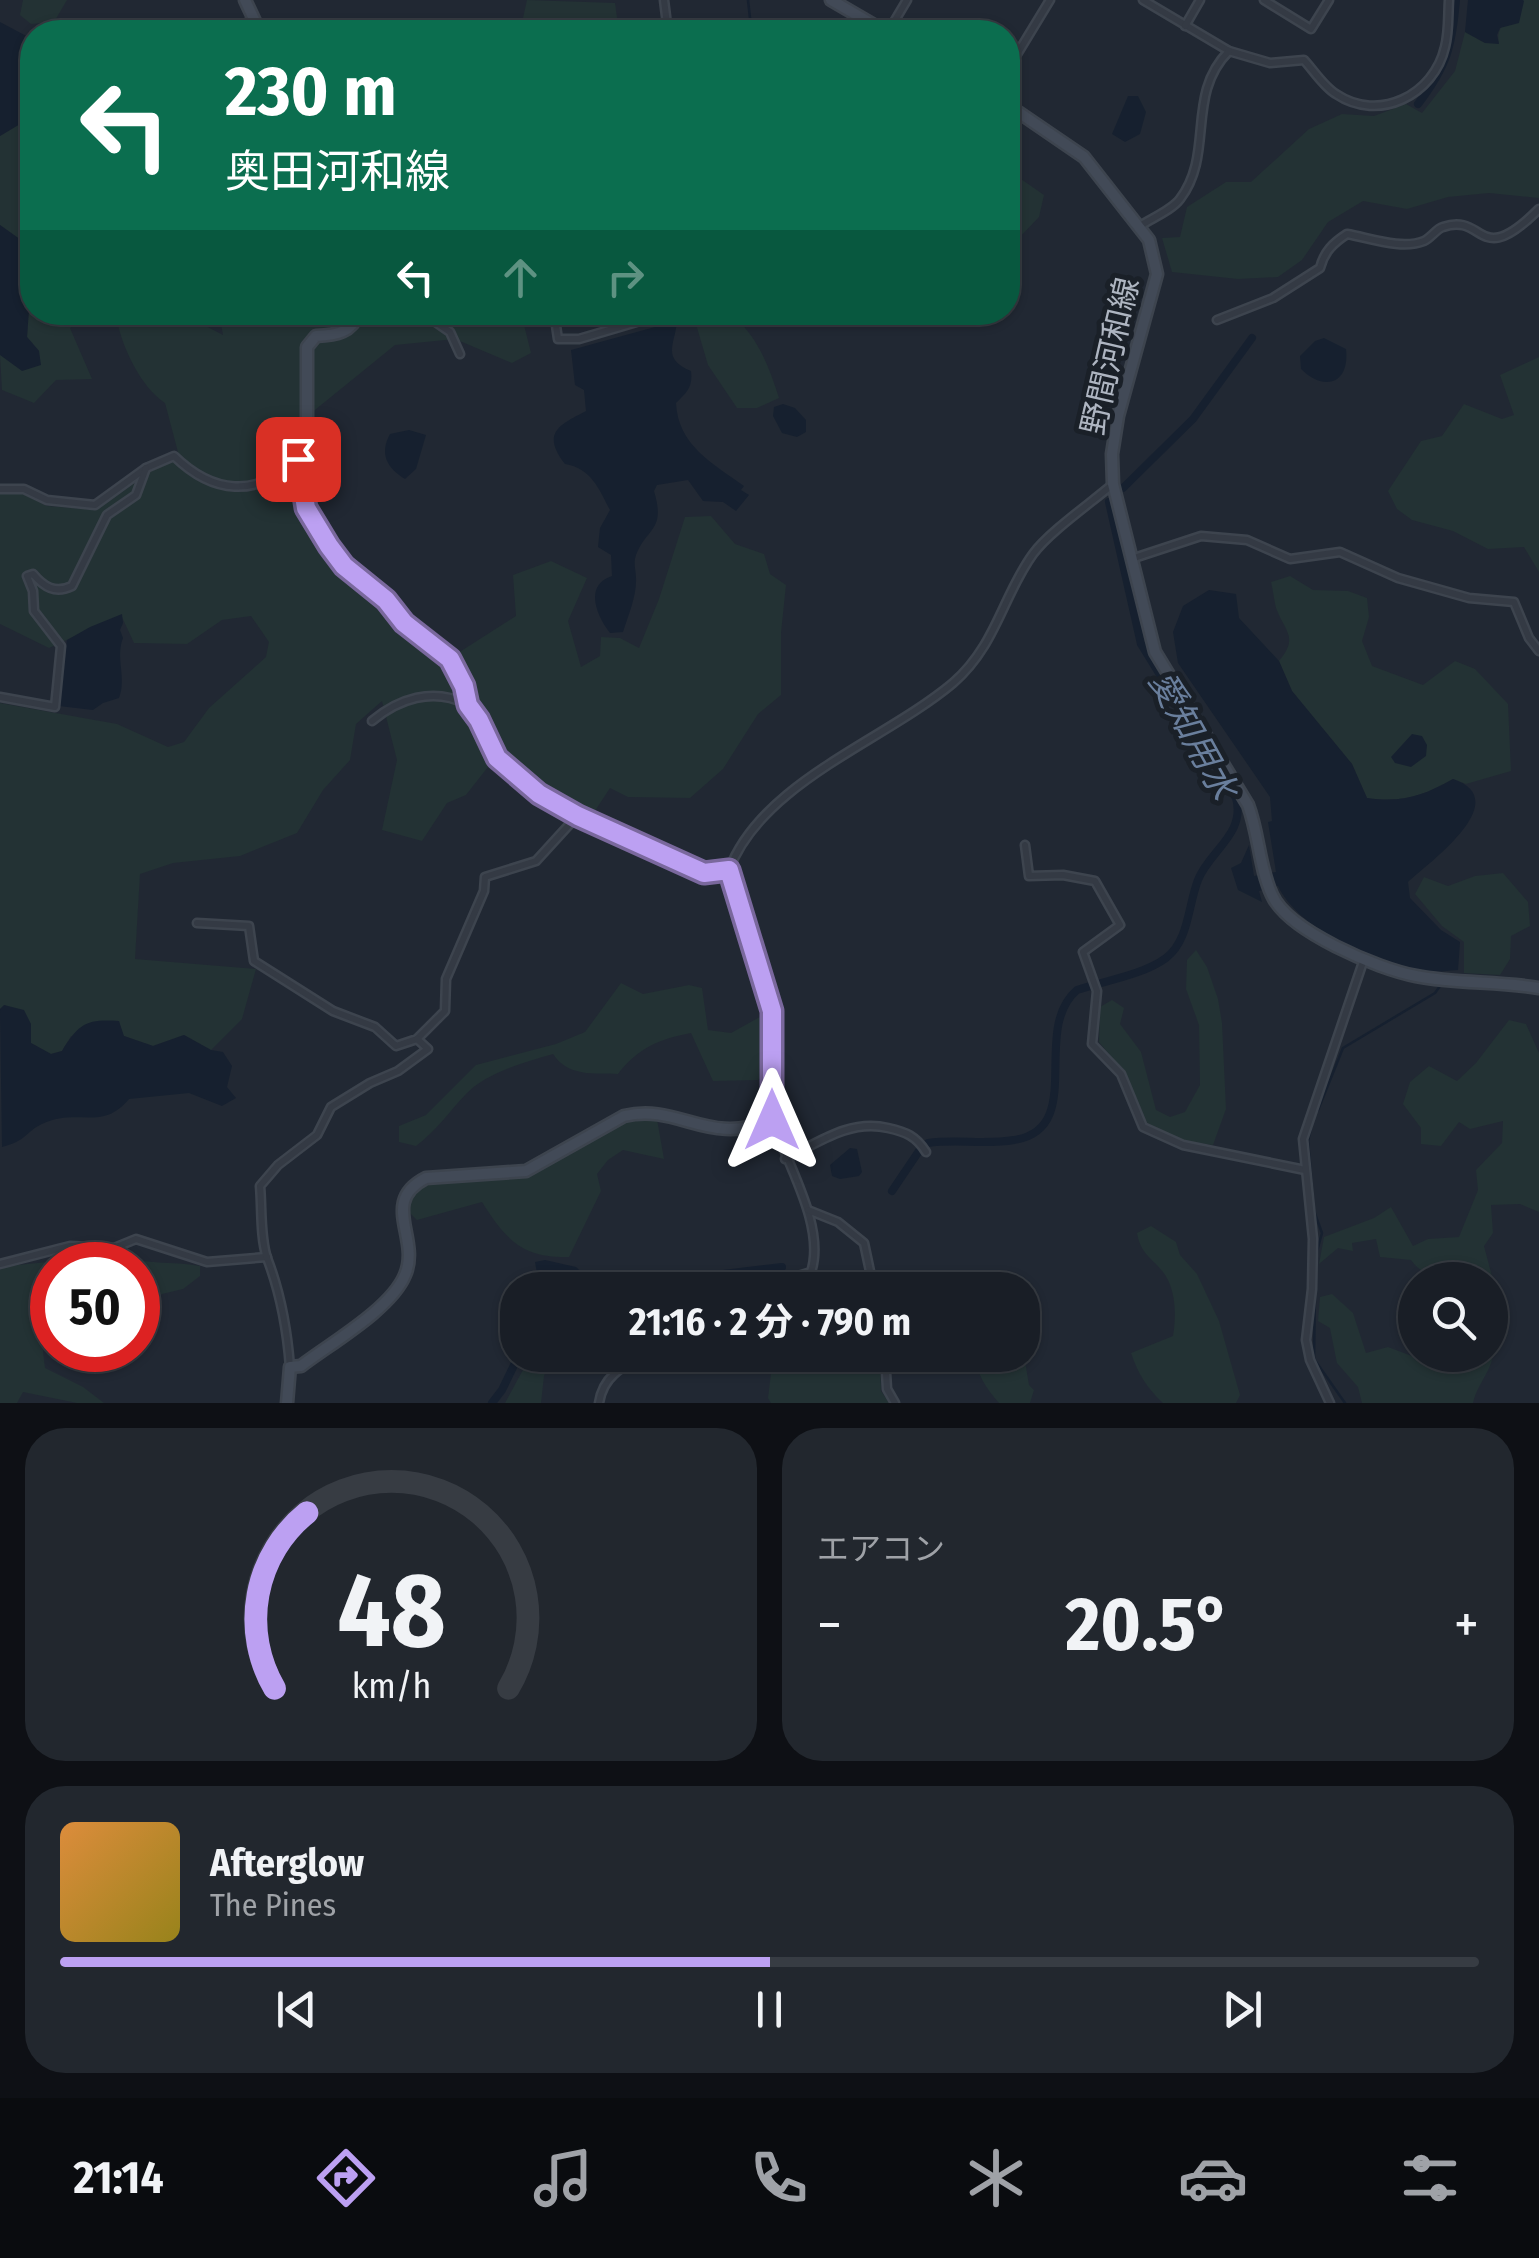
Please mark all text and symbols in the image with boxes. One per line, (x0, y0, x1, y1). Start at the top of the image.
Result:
text: 230 m (225, 50, 397, 134)
icon: left (60, 60, 190, 190)
text: 奥田河和線 (225, 145, 450, 199)
icon: left (388, 250, 443, 305)
icon: ahead (493, 250, 548, 305)
icon: right (598, 250, 653, 305)
street label: 野間河和線 (1073, 274, 1147, 438)
pin (256, 417, 341, 502)
icon: arrive (271, 432, 326, 487)
water label: 愛知用水 (1141, 664, 1247, 810)
position arrow (720, 1068, 824, 1172)
speed limit sign: 50 (30, 1242, 160, 1372)
map controls (1398, 1262, 1508, 1372)
button: search (1398, 1262, 1508, 1372)
text: 21:16 · 2 分 · 790 m (629, 1299, 911, 1345)
text: エアコン (817, 1530, 945, 1568)
text: 48 (337, 1549, 445, 1674)
text: 20.5° (1066, 1580, 1230, 1670)
text: − (817, 1592, 842, 1658)
text: + (1454, 1592, 1479, 1658)
text: km/h (351, 1665, 431, 1707)
text: Afterglow (210, 1840, 364, 1886)
text: The Pines (210, 1886, 336, 1924)
icon: previous (269, 1982, 324, 2037)
icon: pause (742, 1982, 797, 2037)
icon: next (1215, 1982, 1270, 2037)
icon: directions (311, 2143, 381, 2213)
icon: music (528, 2143, 598, 2213)
icon: phone (744, 2143, 814, 2213)
icon: climate (961, 2143, 1031, 2213)
icon: car (1178, 2143, 1248, 2213)
icon: filters (1395, 2143, 1465, 2213)
text: 21:14 (73, 2151, 164, 2205)

